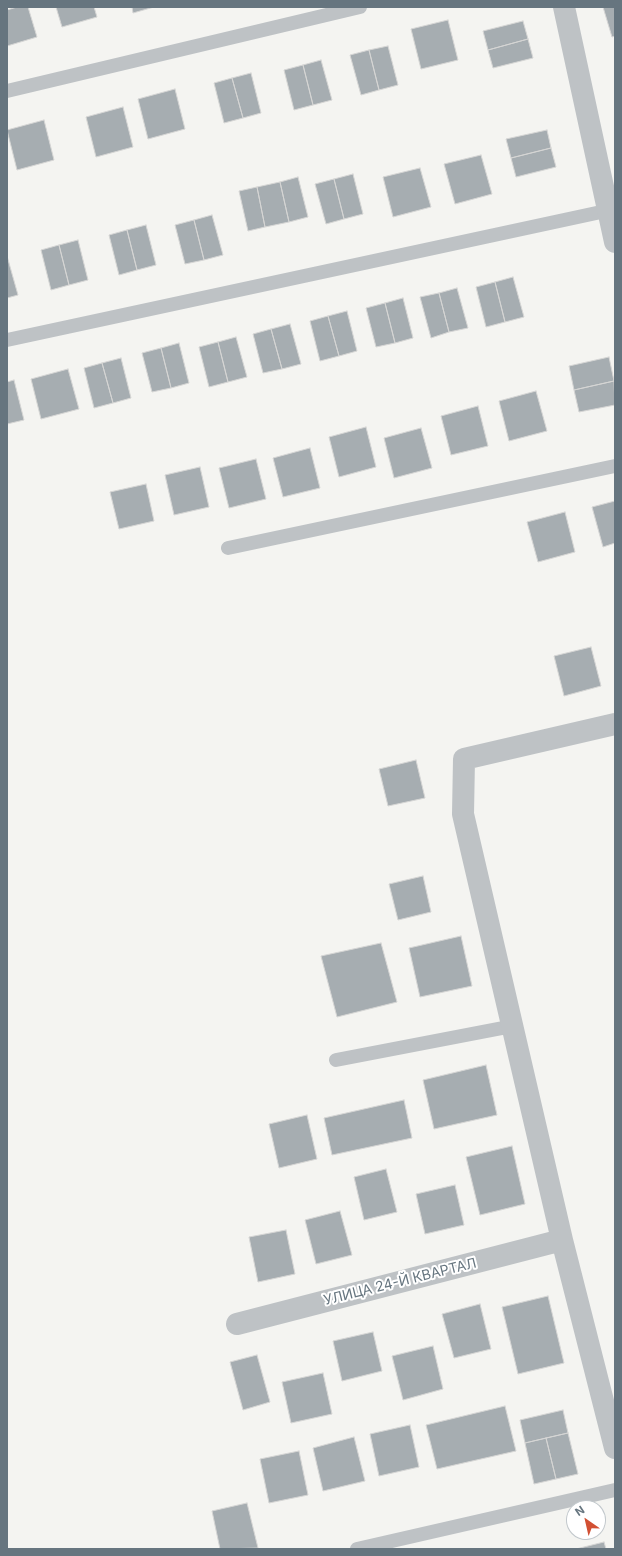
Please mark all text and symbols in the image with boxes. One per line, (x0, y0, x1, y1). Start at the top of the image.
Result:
street label: УЛИЦА 24-Й КВАРТАЛ (322, 1255, 478, 1309)
north arrow (566, 1500, 606, 1540)
text: N (572, 1503, 587, 1519)

